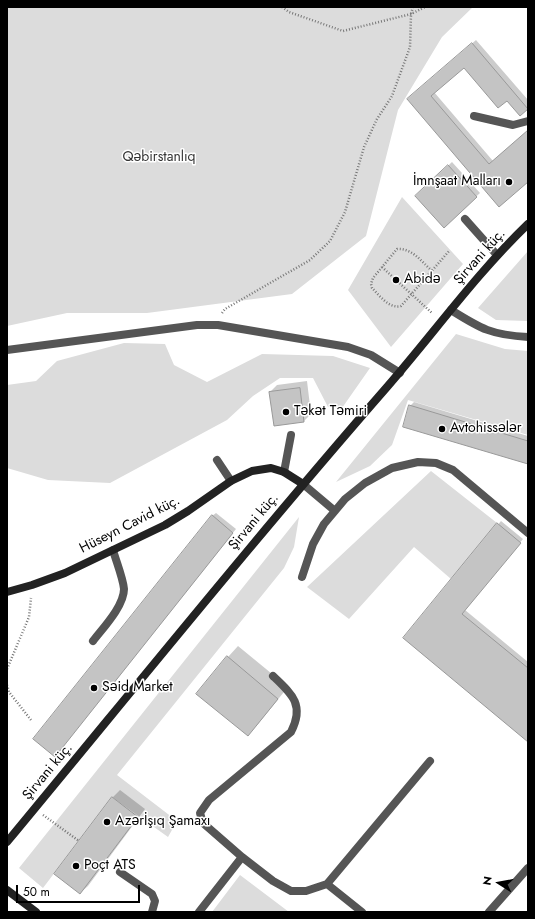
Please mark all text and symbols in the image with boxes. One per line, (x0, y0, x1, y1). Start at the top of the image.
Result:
park label: Qəbirstanlıq (122, 150, 196, 166)
place label: İmnşaat Malları (413, 174, 501, 190)
marker: İmnşaat Malları (504, 177, 514, 187)
street label: Şirvani küç. (451, 226, 509, 288)
place label: Abidə (404, 272, 441, 288)
marker: Abidə (391, 275, 401, 285)
place label: Təkət Təmiri (294, 404, 367, 420)
marker: Təkət Təmiri (281, 407, 291, 417)
place label: Avtohissələr (450, 421, 522, 437)
marker: Avtohissələr (437, 424, 447, 434)
street label: Şirvani küç. (225, 490, 283, 554)
street label: Hüseyn Cavid küç. (77, 492, 183, 558)
place label: Səid Market (102, 680, 173, 696)
marker: Səid Market (89, 683, 99, 693)
street label: Şirvani küç. (19, 740, 77, 804)
place label: Azərİşıq Şamaxı (115, 814, 210, 830)
marker: Azərİşıq Şamaxı (102, 817, 112, 827)
place label: Poçt ATS (84, 858, 136, 874)
marker: Poçt ATS (71, 861, 81, 871)
north arrow (479, 863, 519, 903)
text: N (479, 875, 496, 887)
scale bar (18, 877, 142, 903)
text: 50 m (23, 883, 50, 901)

